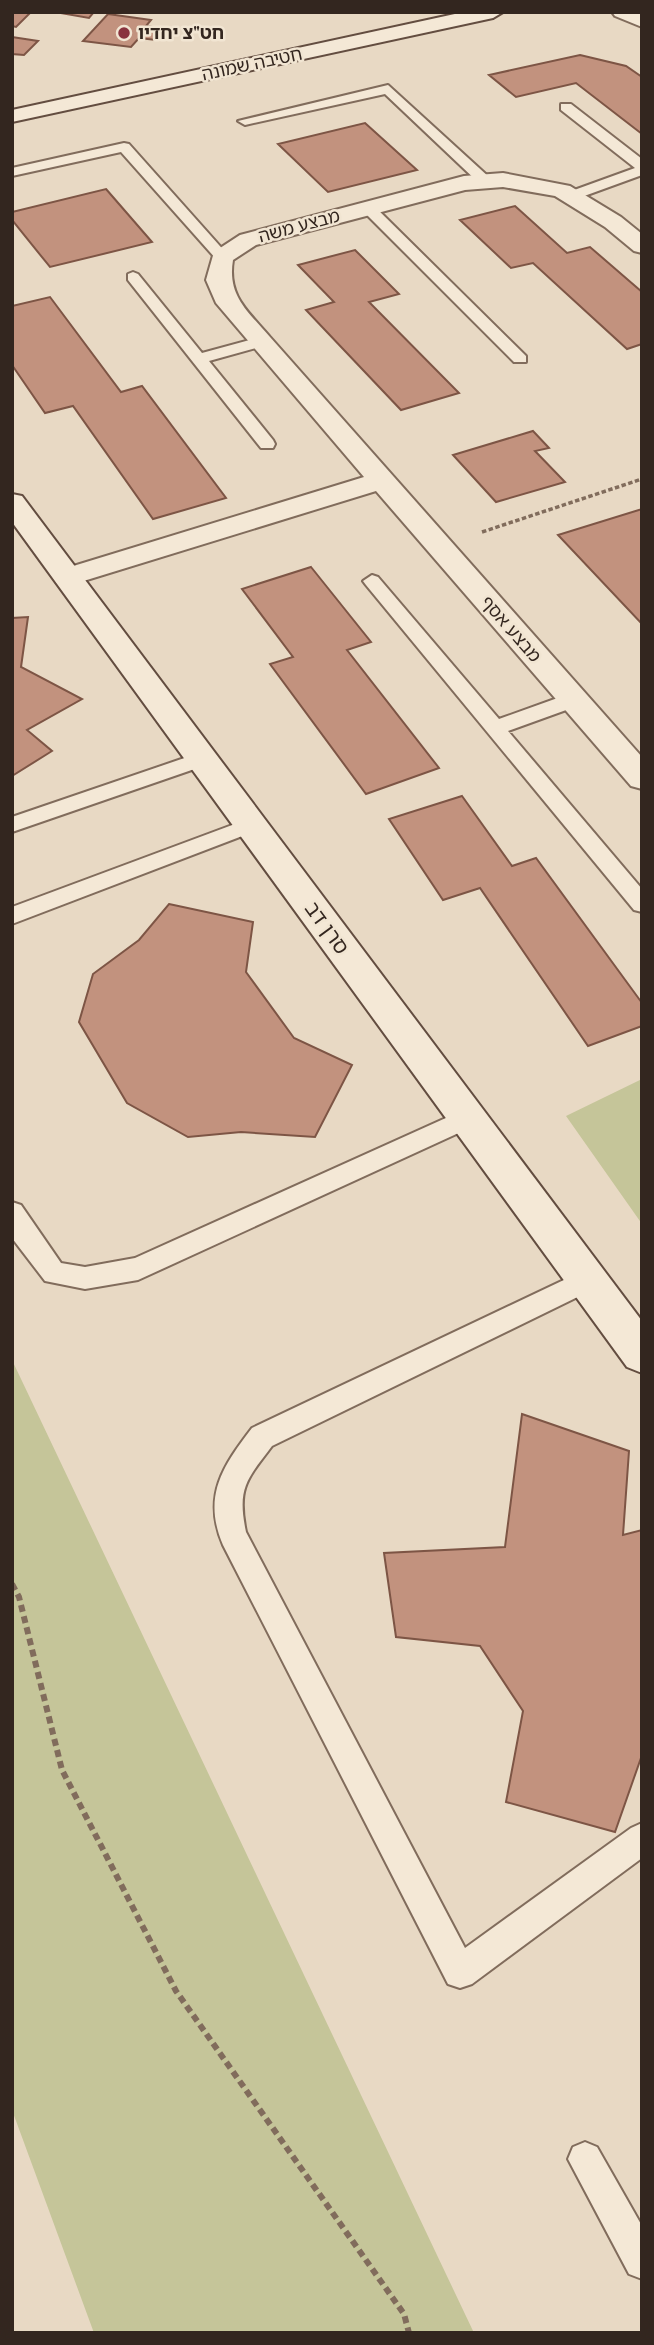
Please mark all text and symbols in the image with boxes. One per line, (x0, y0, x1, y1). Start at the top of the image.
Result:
place label: חט"צ יחדיו (138, 20, 224, 44)
marker: חט"צ יחדיו (116, 25, 132, 41)
street label: חטיבה שמונה (199, 41, 304, 85)
street label: מבצע משה (255, 203, 342, 247)
street label: מבצע אסף (476, 590, 547, 667)
street label: סרן דב (300, 895, 357, 959)

